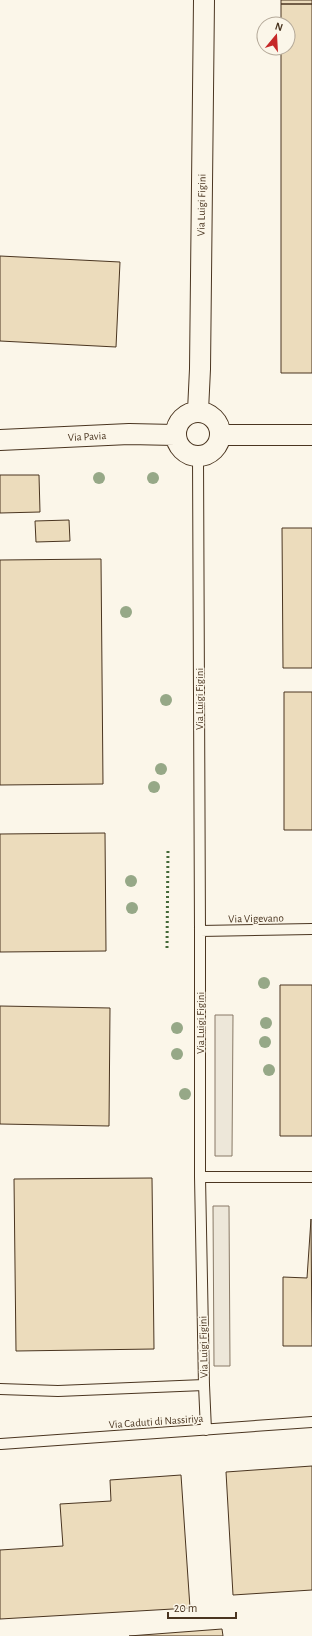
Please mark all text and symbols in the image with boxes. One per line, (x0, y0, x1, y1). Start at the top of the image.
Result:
north arrow (256, 16, 296, 56)
text: N (274, 21, 284, 33)
street label: Via Luigi Figini (195, 174, 208, 236)
street label: Via Pavia (67, 430, 107, 443)
street label: Via Luigi Figini (194, 668, 205, 730)
street label: Via Vigevano (228, 913, 284, 924)
street label: Via Luigi Figini (195, 992, 206, 1054)
street label: Via Luigi Figini (197, 1316, 210, 1378)
street label: Via Caduti di Nassiriya (108, 1413, 204, 1430)
scale bar (168, 1594, 236, 1620)
text: 20 m (174, 1602, 197, 1614)

